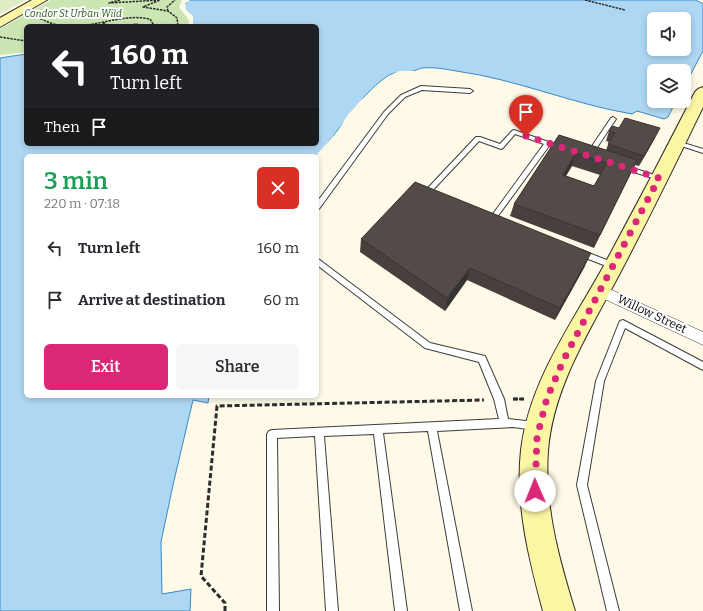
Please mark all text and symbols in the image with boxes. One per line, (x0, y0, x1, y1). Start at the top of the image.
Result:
park label: Condor St Urban Wild (24, 8, 122, 20)
map controls (647, 12, 691, 108)
button: sound (647, 12, 691, 56)
text: 160 m (110, 38, 188, 71)
icon: left (44, 40, 96, 92)
button: layers (647, 64, 691, 108)
text: Turn left (110, 72, 182, 94)
pin (509, 95, 543, 136)
icon: arrive (515, 101, 537, 123)
icon: arrive (88, 116, 110, 138)
text: Then (44, 118, 80, 136)
text: 3 min (44, 167, 108, 195)
button: close (257, 167, 299, 209)
text: 220 m · 07:18 (44, 196, 120, 211)
icon: left (44, 237, 66, 259)
text: Turn left (78, 239, 140, 257)
text: 160 m (257, 239, 299, 257)
icon: arrive (44, 289, 66, 311)
text: Arrive at destination (78, 291, 225, 309)
text: 60 m (263, 291, 299, 309)
street label: Willow Street (615, 292, 689, 336)
button: Exit (44, 344, 168, 390)
button: Share (176, 344, 299, 390)
position arrow (514, 470, 556, 512)

